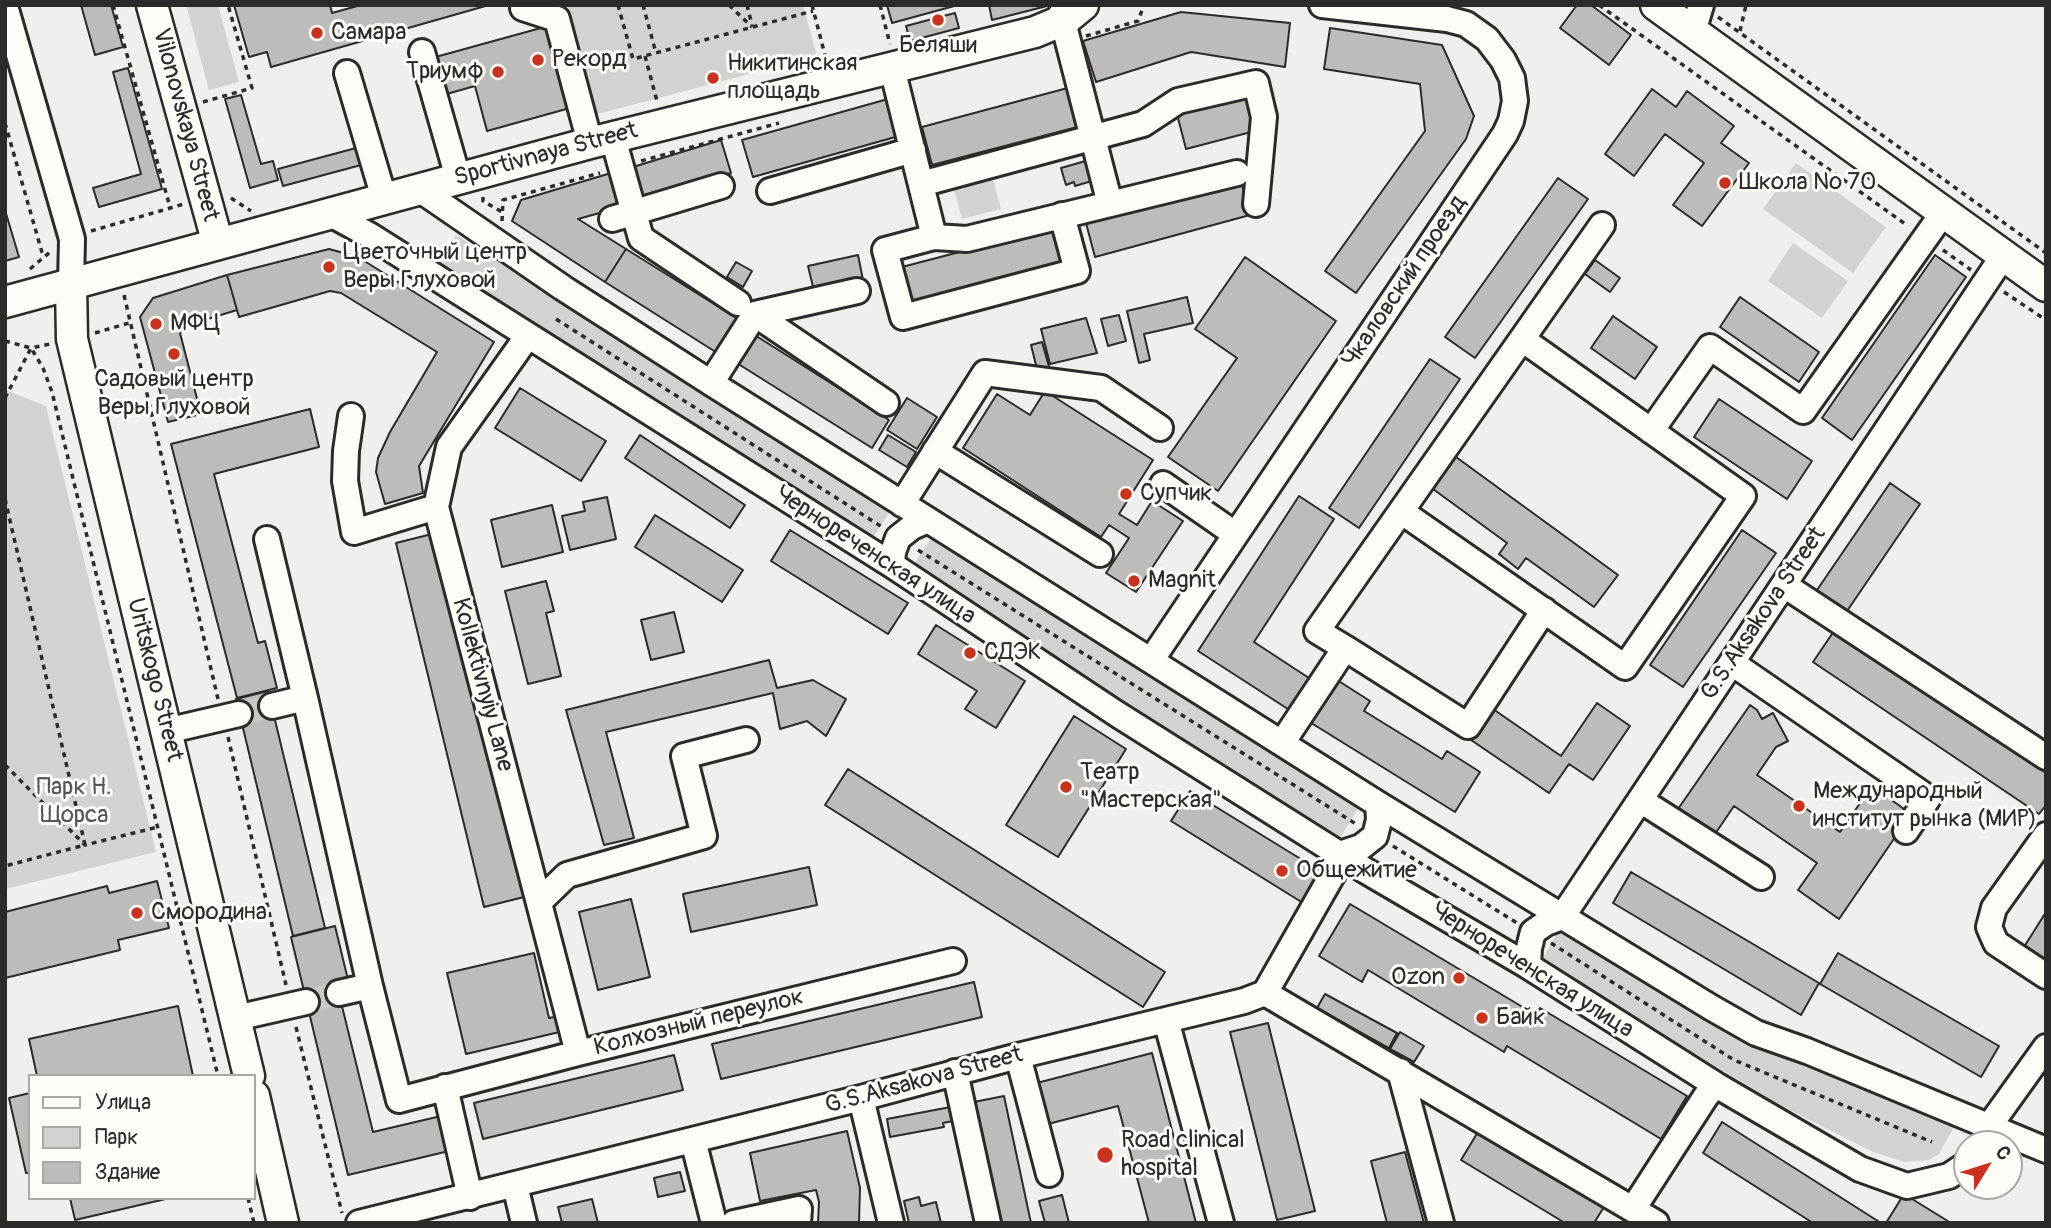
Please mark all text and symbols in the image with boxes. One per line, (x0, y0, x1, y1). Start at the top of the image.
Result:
marker: Беляши (930, 12, 946, 28)
place label: Самара (331, 19, 406, 47)
street label: Vilonovskaya Street (145, 25, 225, 225)
marker: Самара (309, 25, 325, 41)
place label: Беляши (899, 32, 977, 60)
place label: Рекорд (552, 46, 627, 74)
place label: Никитинская площадь (727, 50, 858, 106)
marker: Рекорд (530, 52, 546, 68)
place label: Триумф (406, 58, 484, 86)
marker: Триумф (490, 64, 506, 80)
marker: Никитинская площадь (705, 70, 721, 86)
street label: Sportivnaya Street (451, 117, 641, 193)
place label: Школа № 70 (1739, 169, 1876, 197)
marker: Школа № 70 (1717, 175, 1733, 191)
street label: Чкаловский проезд (1337, 190, 1473, 374)
place label: Цветочный центр Веры Глуховой (343, 239, 527, 295)
marker: Цветочный центр Веры Глуховой (321, 259, 337, 275)
place label: МФЦ (170, 310, 220, 338)
marker: МФЦ (148, 316, 164, 332)
marker: Садовый центр Веры Глуховой (166, 346, 182, 362)
place label: Садовый центр Веры Глуховой (94, 366, 254, 422)
street label: Чернореченская улица (769, 480, 981, 632)
place label: Супчик (1140, 480, 1212, 508)
marker: Супчик (1118, 486, 1134, 502)
street label: G.S.Aksakova Street (1695, 522, 1833, 706)
place label: Magnit (1148, 567, 1216, 595)
marker: Magnit (1126, 573, 1142, 589)
street label: Uritskogo Street (120, 595, 188, 765)
street label: Kollektivnyiy Lane (445, 595, 519, 775)
place label: СДЭК (984, 639, 1041, 667)
marker: СДЭК (962, 645, 978, 661)
place label: Театр "Мастерская" (1080, 759, 1222, 815)
park label: Парк Н. Щорса (37, 774, 111, 830)
place label: Международный институт рынка (МИР) (1813, 778, 2037, 834)
marker: Театр "Мастерская" (1058, 779, 1074, 795)
marker: Международный институт рынка (МИР) (1791, 798, 1807, 814)
place label: Общежитие (1296, 857, 1417, 885)
marker: Общежитие (1274, 863, 1290, 879)
street label: Чернореченская улица (1425, 897, 1639, 1045)
place label: Смородина (151, 899, 267, 927)
marker: Смородина (129, 905, 145, 921)
place label: Ozon (1391, 964, 1445, 992)
marker: Ozon (1451, 970, 1467, 986)
street label: Колхозный переулок (591, 983, 807, 1063)
place label: Байк (1496, 1004, 1545, 1032)
marker: Байк (1474, 1010, 1490, 1026)
street label: G.S.Aksakova Street (822, 1041, 1026, 1121)
legend (28, 1074, 256, 1200)
text: Улица (95, 1089, 151, 1116)
text: Парк (95, 1124, 138, 1151)
place label: Road clinical hospital (1121, 1127, 1245, 1183)
north arrow (1953, 1130, 2023, 1200)
text: С (1990, 1141, 2016, 1165)
marker: Road clinical hospital (1095, 1145, 1115, 1165)
text: Здание (95, 1159, 160, 1186)

